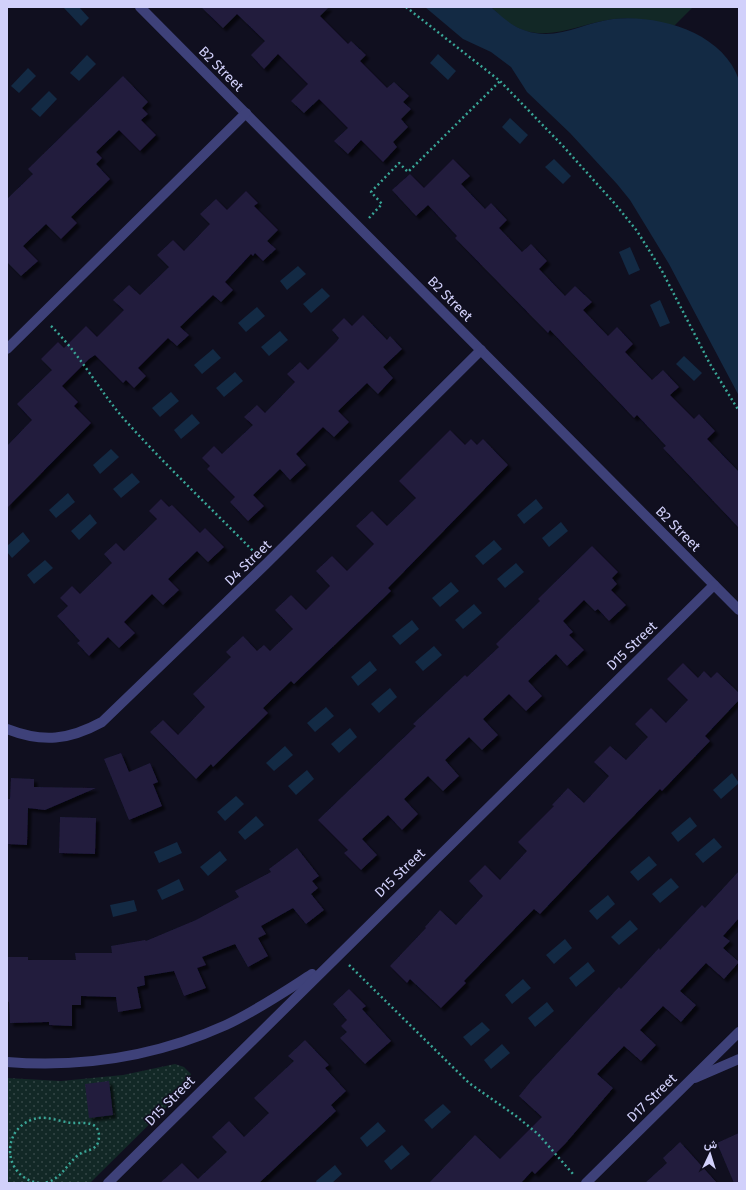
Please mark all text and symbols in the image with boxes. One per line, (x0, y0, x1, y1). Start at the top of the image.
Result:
street label: B2 Street (195, 43, 248, 96)
street label: B2 Street (424, 273, 477, 326)
street label: B2 Street (652, 503, 705, 556)
street label: D4 Street (221, 536, 276, 589)
street label: D15 Street (603, 617, 661, 674)
street label: D15 Street (371, 844, 429, 901)
street label: D17 Street (623, 1069, 681, 1126)
street label: D15 Street (141, 1072, 199, 1130)
north arrow (690, 1134, 730, 1174)
text: ش (704, 1138, 718, 1151)

